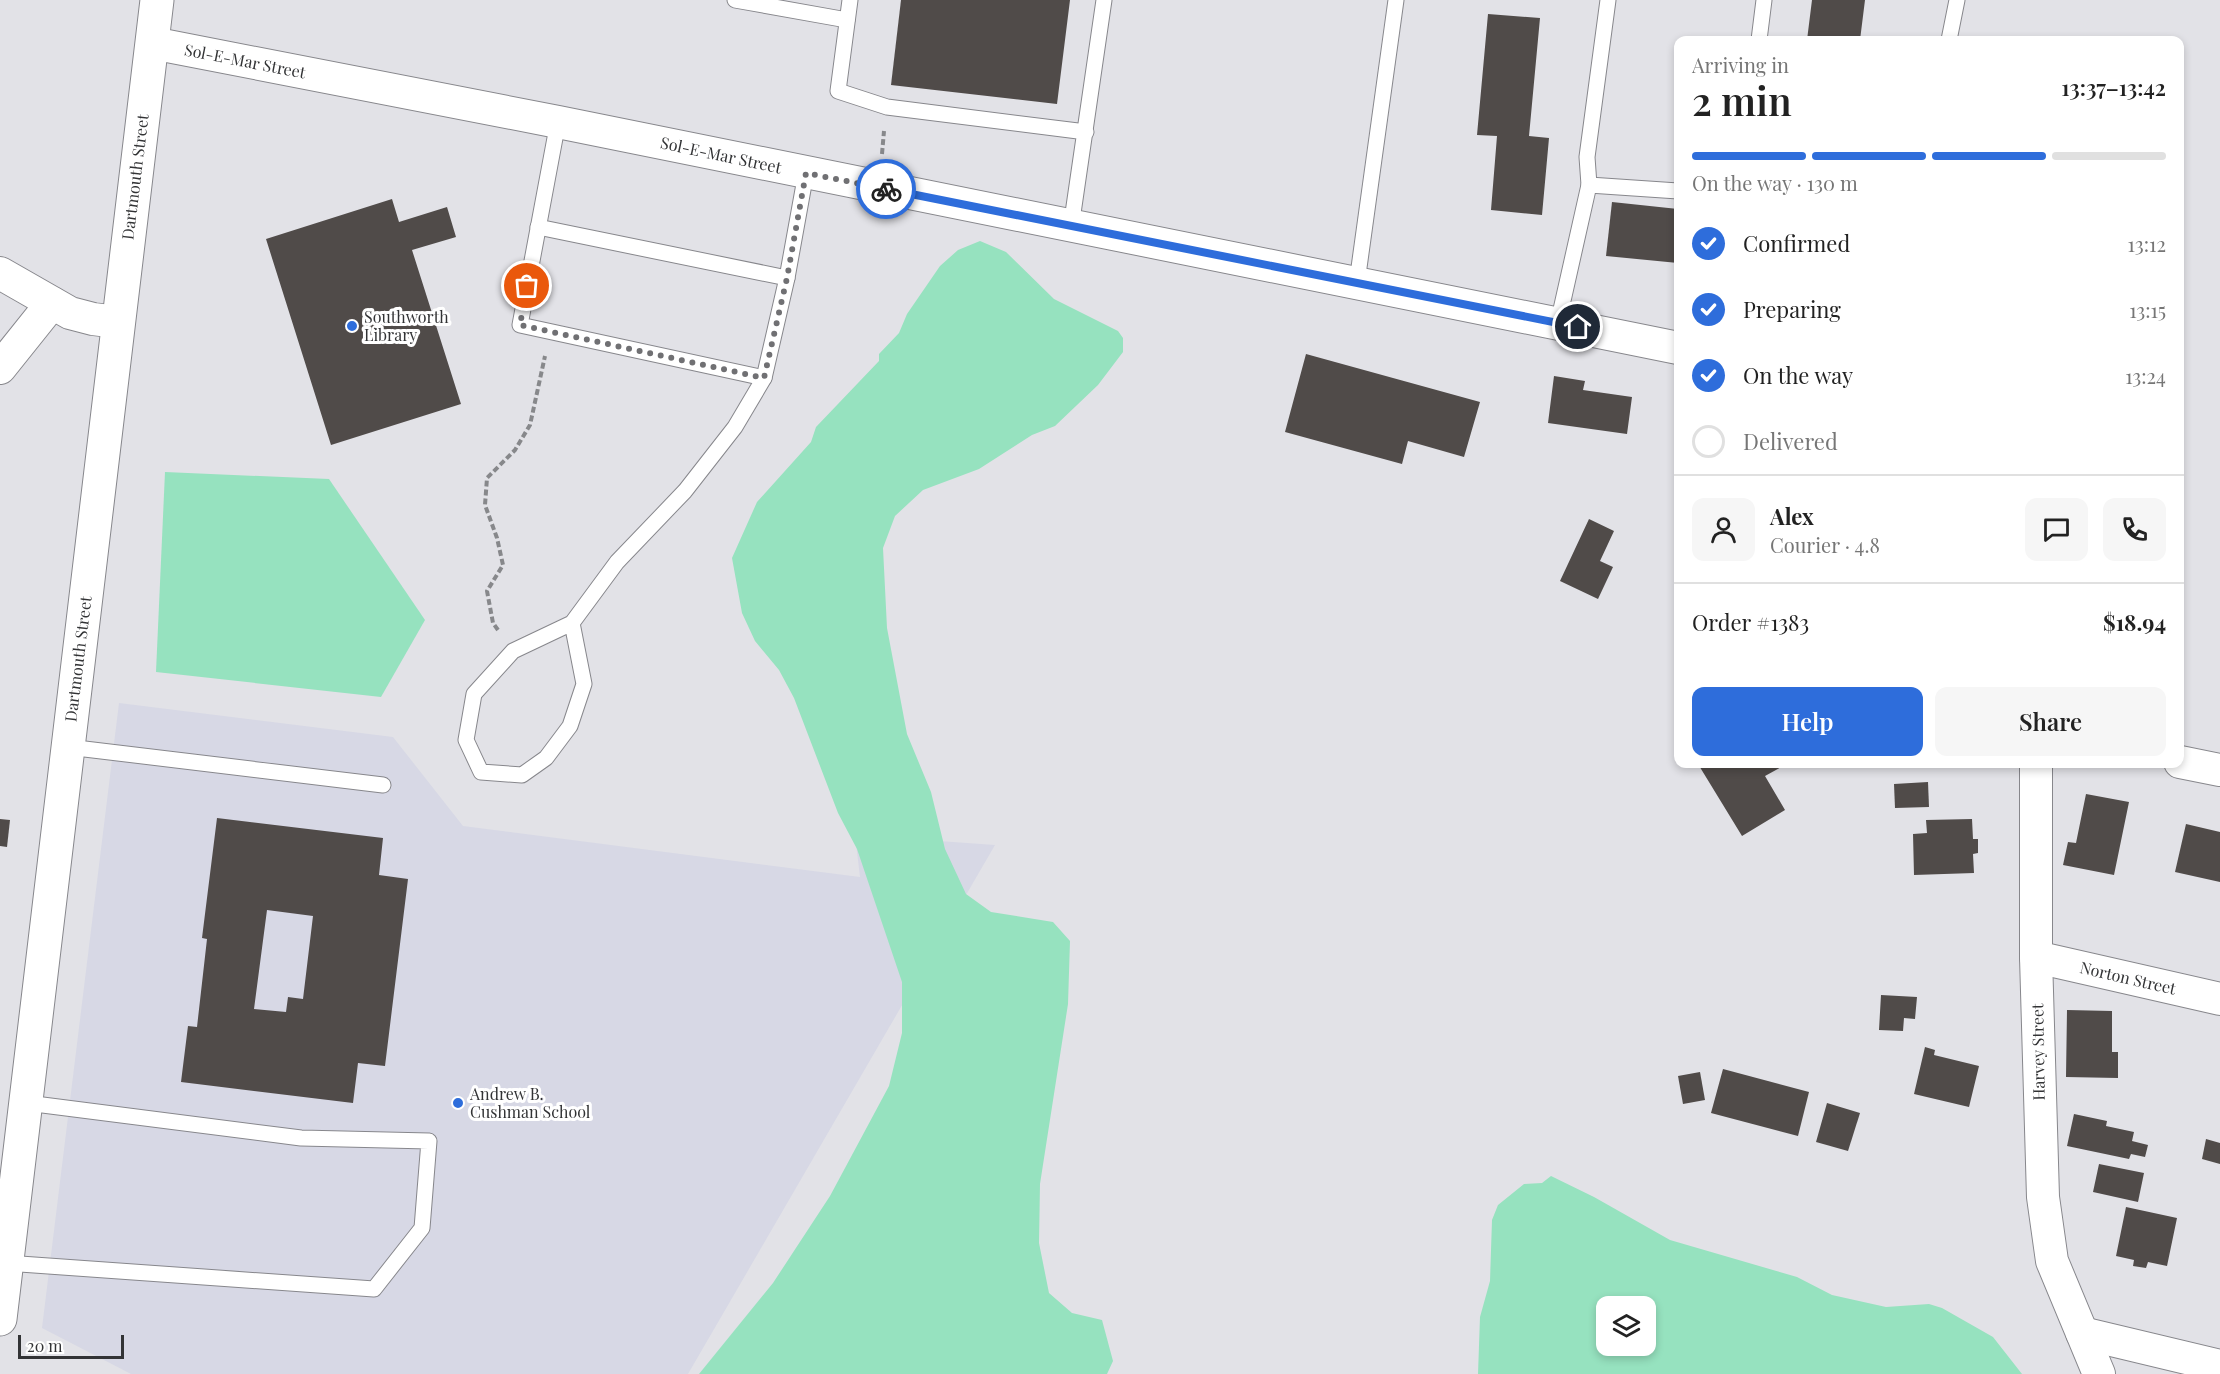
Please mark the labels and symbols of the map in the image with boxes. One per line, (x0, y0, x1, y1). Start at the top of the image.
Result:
street label: Sol-E-Mar Street (183, 38, 308, 83)
street label: Dartmouth Street (116, 113, 153, 241)
street label: Sol-E-Mar Street (659, 131, 784, 178)
courier (856, 159, 916, 219)
pin (501, 260, 552, 311)
pin (1552, 301, 1603, 352)
place label: Southworth Library (364, 306, 449, 345)
marker: Southworth Library (345, 319, 359, 333)
street label: Dartmouth Street (59, 595, 96, 723)
street label: Norton Street (2078, 956, 2178, 999)
street label: Harvey Street (2026, 1003, 2049, 1101)
place label: Andrew B. Cushman School (469, 1083, 591, 1122)
marker: Andrew B. Cushman School (451, 1096, 465, 1110)
scale bar (18, 1332, 124, 1360)

